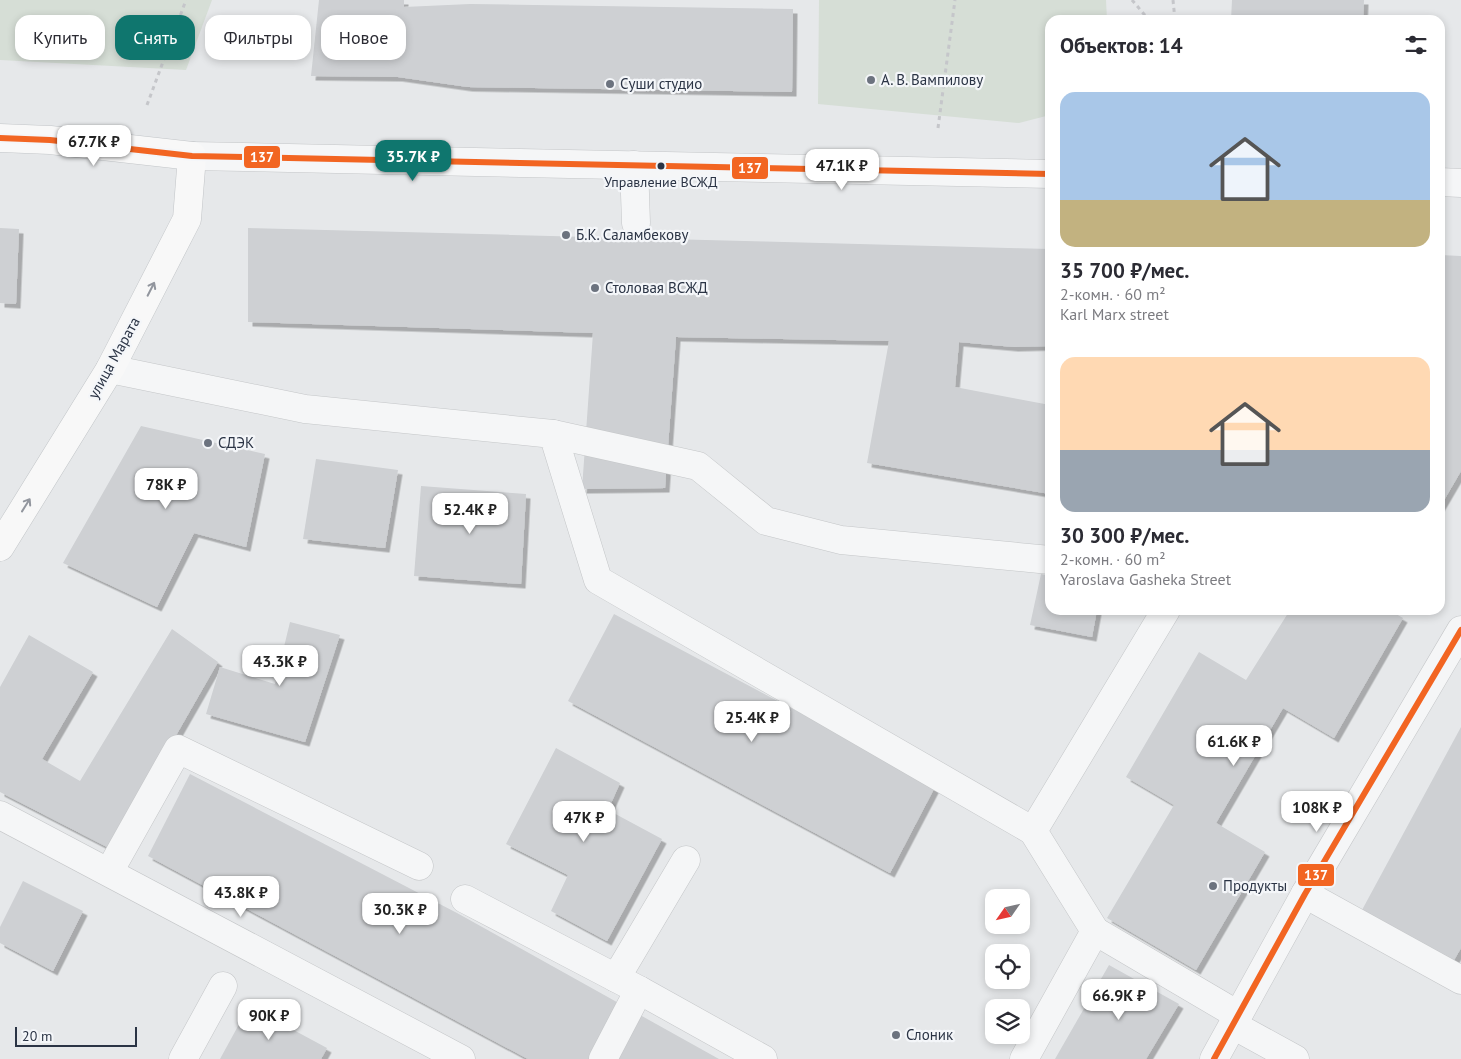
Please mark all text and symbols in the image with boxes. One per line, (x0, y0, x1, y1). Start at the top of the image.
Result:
chip: Купить (15, 15, 105, 60)
chip: Снять (115, 15, 195, 60)
chip: Фильтры (205, 15, 311, 60)
chip: Новое (321, 15, 406, 60)
icon: filters (1402, 31, 1430, 59)
text: Объектов: 14 (1060, 32, 1183, 59)
place label: А. В. Вампилову (881, 70, 983, 89)
place label: Суши студио (620, 74, 702, 93)
marker: А. В. Вампилову (865, 74, 877, 86)
marker: Суши студио (604, 78, 616, 90)
pin: 67.7K ₽ (48, 124, 140, 167)
icon: home (1200, 124, 1290, 214)
text: 67.7K ₽ (68, 131, 120, 151)
pin: 35.7K ₽ (367, 140, 459, 182)
line badge: 137 (243, 145, 281, 169)
text: 35.7K ₽ (386, 146, 440, 166)
text: 137 (250, 148, 274, 166)
pin: 47.1K ₽ (796, 148, 888, 191)
text: 47.1K ₽ (816, 155, 868, 175)
line badge: 137 (731, 156, 769, 180)
text: 137 (738, 159, 762, 177)
marker: Управление ВСЖД (656, 161, 666, 171)
place label: Управление ВСЖД (604, 173, 718, 191)
place label: Б.К. Саламбекову (576, 225, 689, 244)
marker: Б.К. Саламбекову (560, 229, 572, 241)
text: 35 700 ₽/мес. (1060, 257, 1189, 284)
place label: Столовая ВСЖД (605, 278, 708, 297)
one-way arrow (146, 282, 156, 297)
marker: Столовая ВСЖД (589, 282, 601, 294)
text: 2-комн. · 60 m² (1060, 284, 1166, 304)
text: Karl Marx street (1060, 304, 1169, 324)
street label: улица Марата (83, 314, 144, 402)
icon: home (1200, 389, 1290, 479)
place label: СДЭК (218, 433, 254, 452)
marker: СДЭК (202, 437, 214, 449)
pin: 78K ₽ (131, 468, 201, 510)
text: 78K ₽ (146, 474, 186, 494)
pin: 52.4K ₽ (424, 492, 516, 535)
one-way arrow (21, 499, 31, 513)
text: 52.4K ₽ (443, 499, 497, 519)
text: 30 300 ₽/мес. (1060, 522, 1189, 549)
text: 2-комн. · 60 m² (1060, 549, 1166, 569)
text: Yaroslava Gasheka Street (1060, 569, 1231, 589)
pin: 43.3K ₽ (234, 644, 326, 687)
text: 43.3K ₽ (253, 651, 307, 671)
pin: 25.4K ₽ (706, 700, 798, 743)
text: 25.4K ₽ (725, 707, 779, 727)
pin: 61.6K ₽ (1188, 724, 1280, 767)
text: 61.6K ₽ (1207, 731, 1261, 751)
pin: 108K ₽ (1276, 790, 1358, 833)
text: 108K ₽ (1292, 797, 1342, 817)
pin: 47K ₽ (549, 800, 619, 843)
text: 47K ₽ (564, 807, 604, 827)
line badge: 137 (1297, 863, 1335, 887)
text: 137 (1304, 866, 1328, 884)
pin: 43.8K ₽ (195, 876, 287, 918)
place label: Продукты (1223, 876, 1287, 895)
marker: Продукты (1207, 880, 1219, 892)
text: 43.8K ₽ (214, 882, 268, 902)
north arrow (985, 889, 1030, 934)
map controls (985, 889, 1030, 1044)
pin: 30.3K ₽ (354, 892, 446, 935)
text: 30.3K ₽ (373, 899, 427, 919)
button: locate (985, 944, 1030, 989)
pin: 66.9K ₽ (1073, 978, 1165, 1021)
text: 66.9K ₽ (1092, 985, 1146, 1005)
pin: 90K ₽ (234, 998, 304, 1041)
button: layers (985, 999, 1030, 1044)
text: 90K ₽ (249, 1005, 289, 1025)
scale bar (15, 1024, 138, 1047)
place label: Слоник (906, 1025, 954, 1044)
text: 20 m (22, 1027, 52, 1045)
marker: Слоник (890, 1029, 902, 1041)

